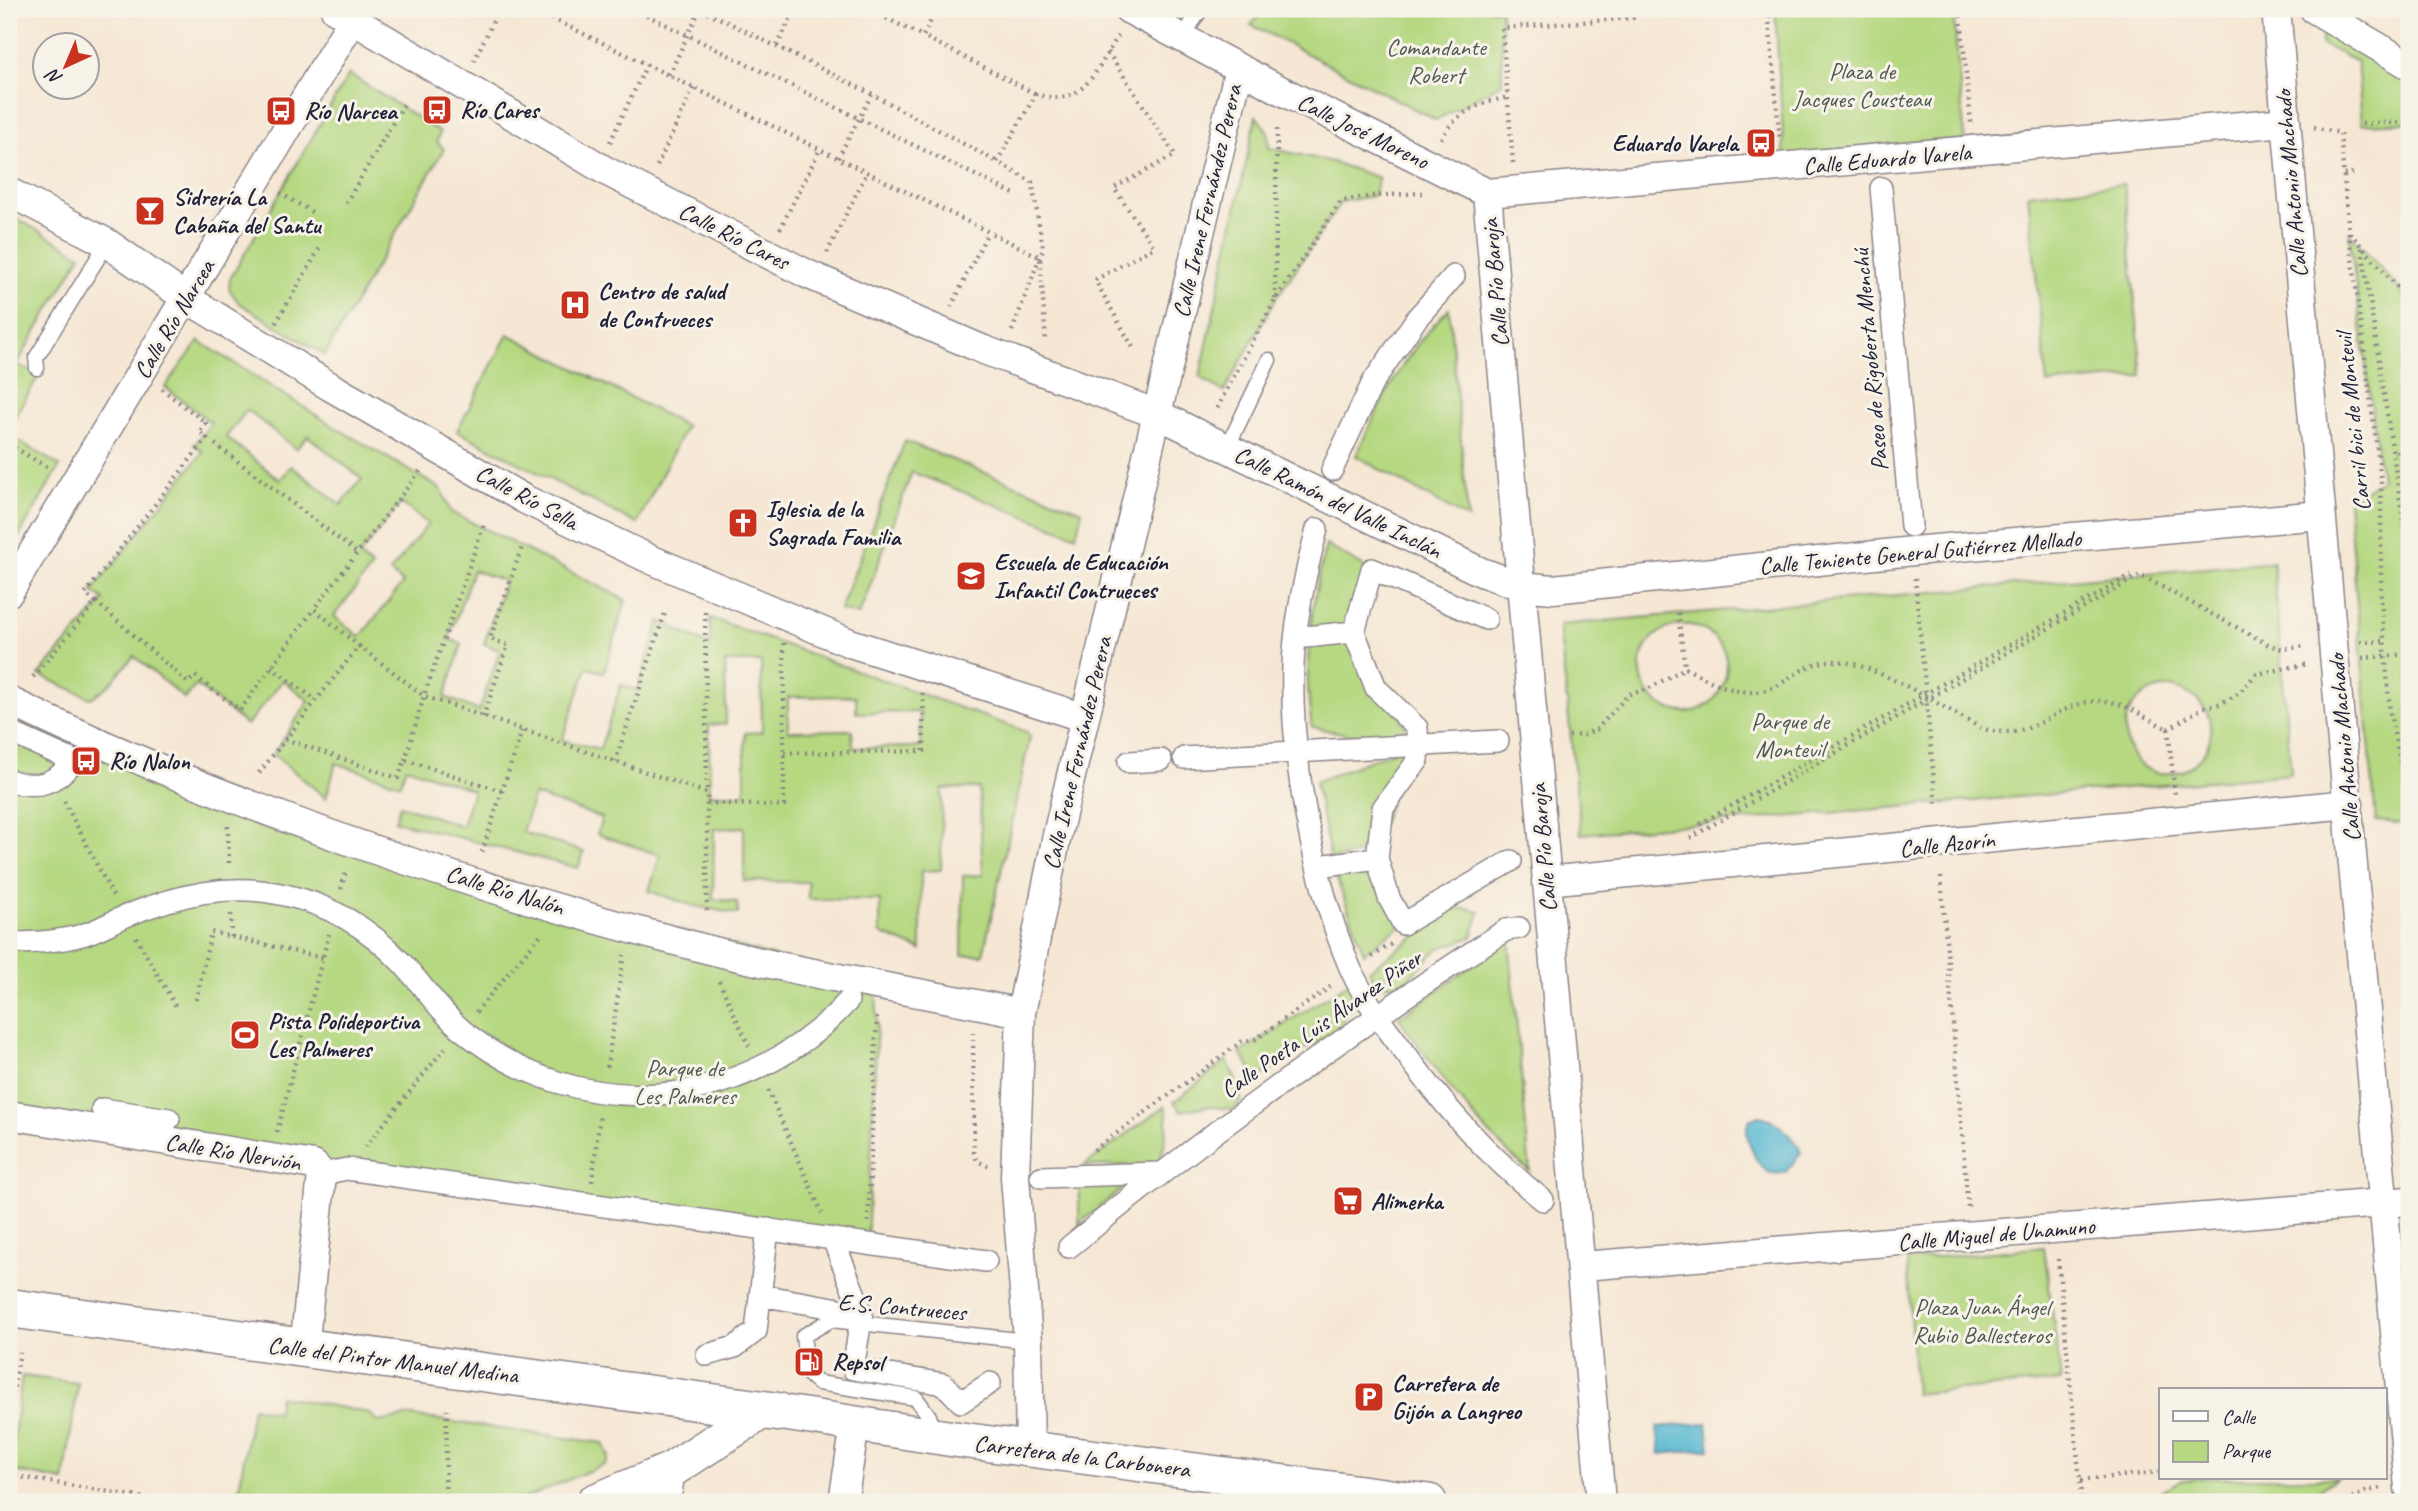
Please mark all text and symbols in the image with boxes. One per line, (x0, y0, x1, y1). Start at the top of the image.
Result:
north arrow (32, 32, 102, 102)
park label: Comandante Robert (1386, 32, 1488, 90)
park label: Plaza de Jacques Cousteau (1792, 56, 1933, 114)
text: N (40, 63, 67, 90)
street label: Calle Irene Fernández Perera (1166, 80, 1249, 320)
street label: Calle José Moreno (1292, 86, 1435, 176)
street label: Calle Antonio Machado (2268, 87, 2314, 279)
bus stop icon: Río Cares (420, 93, 454, 127)
bus stop icon: Río Narcea (264, 94, 298, 128)
place label: Río Cares (460, 95, 541, 125)
place label: Río Narcea (304, 96, 399, 126)
bus stop icon: Eduardo Varela (1744, 126, 1778, 160)
place label: Eduardo Varela (1612, 128, 1740, 158)
street label: Calle Eduardo Varela (1802, 137, 1974, 181)
place label: Sidrería La Cabaña del Santu (173, 182, 323, 240)
bar icon: Sidrería La Cabaña del Santu (133, 194, 167, 228)
street label: Calle Río Cares (674, 195, 796, 277)
street label: Calle Pío Baroja (1474, 216, 1516, 348)
street label: Paseo de Rigoberta Menchú (1845, 246, 1895, 472)
street label: Calle Río Narcea (127, 253, 222, 384)
place label: Centro de salud de Contrueces (598, 276, 729, 334)
hospital icon: Centro de salud de Contrueces (558, 288, 592, 322)
street label: Carril bici de Montevil (2328, 328, 2377, 513)
street label: Calle Ramón del Valle Inclán (1229, 439, 1448, 566)
street label: Calle Río Sella (471, 458, 585, 537)
place label: Iglesia de la Sagrada Familia (766, 494, 903, 552)
church icon: Iglesia de la Sagrada Familia (726, 506, 760, 540)
street label: Calle Teniente General Gutiérrez Mellado (1758, 523, 2084, 581)
place label: Escuela de Educación Infantil Contrueces (994, 547, 1169, 605)
school or university icon: Escuela de Educación Infantil Contrueces (954, 559, 988, 593)
street label: Calle Irene Fernández Perera (1036, 632, 1119, 872)
street label: Calle Antonio Machado (2321, 651, 2367, 843)
park label: Parque de Montevil (1751, 706, 1831, 764)
bus stop icon: Río Nalon (69, 744, 103, 778)
place label: Río Nalon (109, 746, 191, 776)
street label: Calle Pío Baroja (1522, 781, 1564, 913)
street label: Calle Azorín (1898, 824, 1997, 864)
street label: Calle Río Nalón (442, 858, 569, 922)
street label: Calle Poeta Luis Álvarez Piñer (1215, 942, 1429, 1105)
place label: Pista Polideportiva Les Palmeres (268, 1006, 421, 1064)
sports icon: Pista Polideportiva Les Palmeres (228, 1018, 262, 1052)
park label: Parque de Les Palmeres (634, 1053, 738, 1111)
street label: Calle Río Nervión (163, 1126, 304, 1178)
supermarket icon: Alimerka (1331, 1184, 1365, 1218)
place label: Alimerka (1371, 1186, 1445, 1216)
street label: Calle Miguel de Unamuno (1896, 1210, 2097, 1258)
street label: E.S. Contrueces (837, 1286, 969, 1328)
park label: Plaza Juan Ángel Rubio Ballesteros (1913, 1292, 2054, 1350)
street label: Calle del Pintor Manuel Medina (266, 1330, 521, 1390)
fuel station icon: Repsol (792, 1345, 826, 1379)
place label: Repsol (832, 1347, 888, 1377)
place label: Carretera de Gijón a Langreo (1392, 1368, 1523, 1426)
parking icon: Carretera de Gijón a Langreo (1352, 1380, 1386, 1414)
legend (2159, 1388, 2386, 1480)
text: Calle (2222, 1404, 2256, 1430)
street label: Carretera de la Carbonera (972, 1428, 1193, 1484)
text: Parque (2222, 1438, 2271, 1464)

